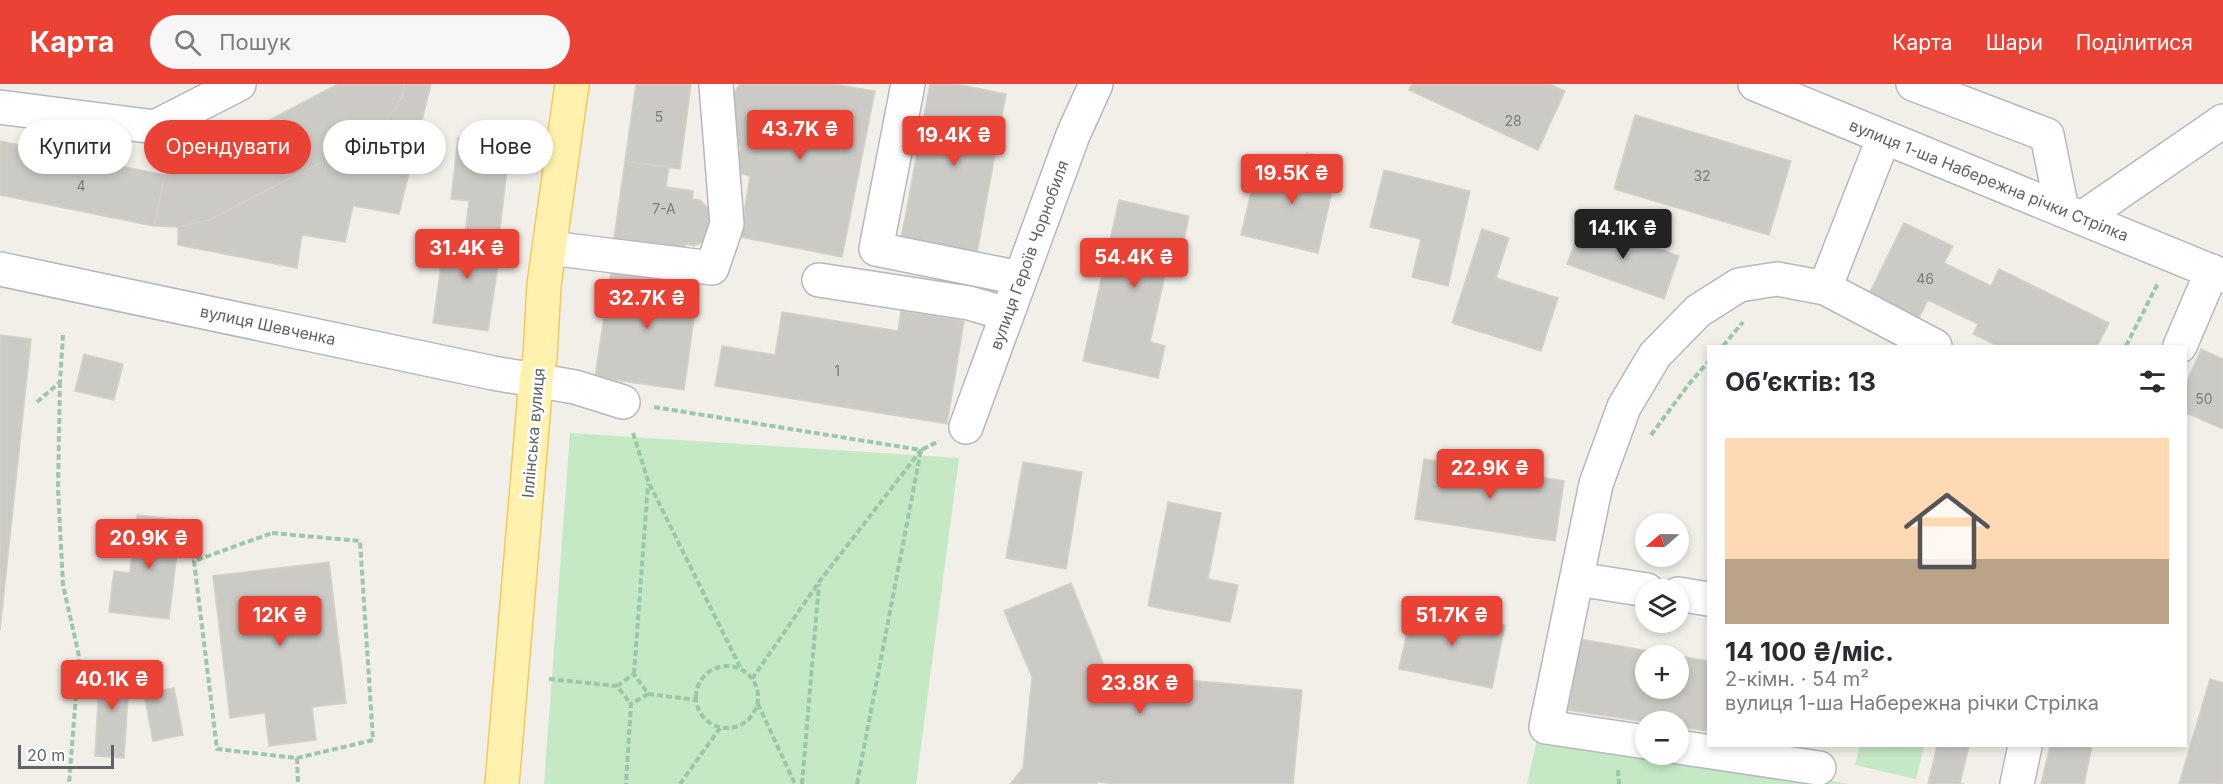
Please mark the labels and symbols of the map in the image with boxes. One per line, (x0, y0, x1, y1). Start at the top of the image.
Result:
house number: 5 (655, 108, 663, 125)
pin: 43.7K ₴ (745, 110, 855, 161)
house number: 28 (1504, 112, 1522, 129)
street label: вулиця 1-ша Набережна річки Стрілка (1847, 115, 2131, 245)
pin: 19.4K ₴ (899, 116, 1009, 167)
pin: 19.5K ₴ (1237, 154, 1347, 205)
street label: вулиця Героїв Чорнобиля (985, 158, 1073, 352)
house number: 32 (1693, 167, 1711, 184)
house number: 4 (76, 177, 86, 194)
house number: 7-А (652, 200, 676, 217)
pin: 14.1K ₴ (1568, 209, 1678, 260)
pin: 31.4K ₴ (412, 229, 522, 280)
pin: 54.4K ₴ (1079, 238, 1189, 289)
house number: 46 (1916, 270, 1934, 287)
pin: 32.7K ₴ (592, 279, 702, 330)
street label: вулиця Шевченка (198, 301, 338, 349)
house number: 1 (834, 362, 840, 379)
street label: Іллінська вулиця (517, 367, 549, 499)
house number: 50 (2195, 390, 2213, 407)
pin: 22.9K ₴ (1435, 449, 1545, 500)
north arrow (1635, 513, 1689, 567)
pin: 20.9K ₴ (94, 519, 204, 570)
pin: 12K ₴ (238, 596, 322, 647)
pin: 51.7K ₴ (1397, 596, 1507, 647)
pin: 40.1K ₴ (57, 660, 167, 711)
pin: 23.8K ₴ (1085, 664, 1195, 715)
scale bar (18, 742, 114, 770)

